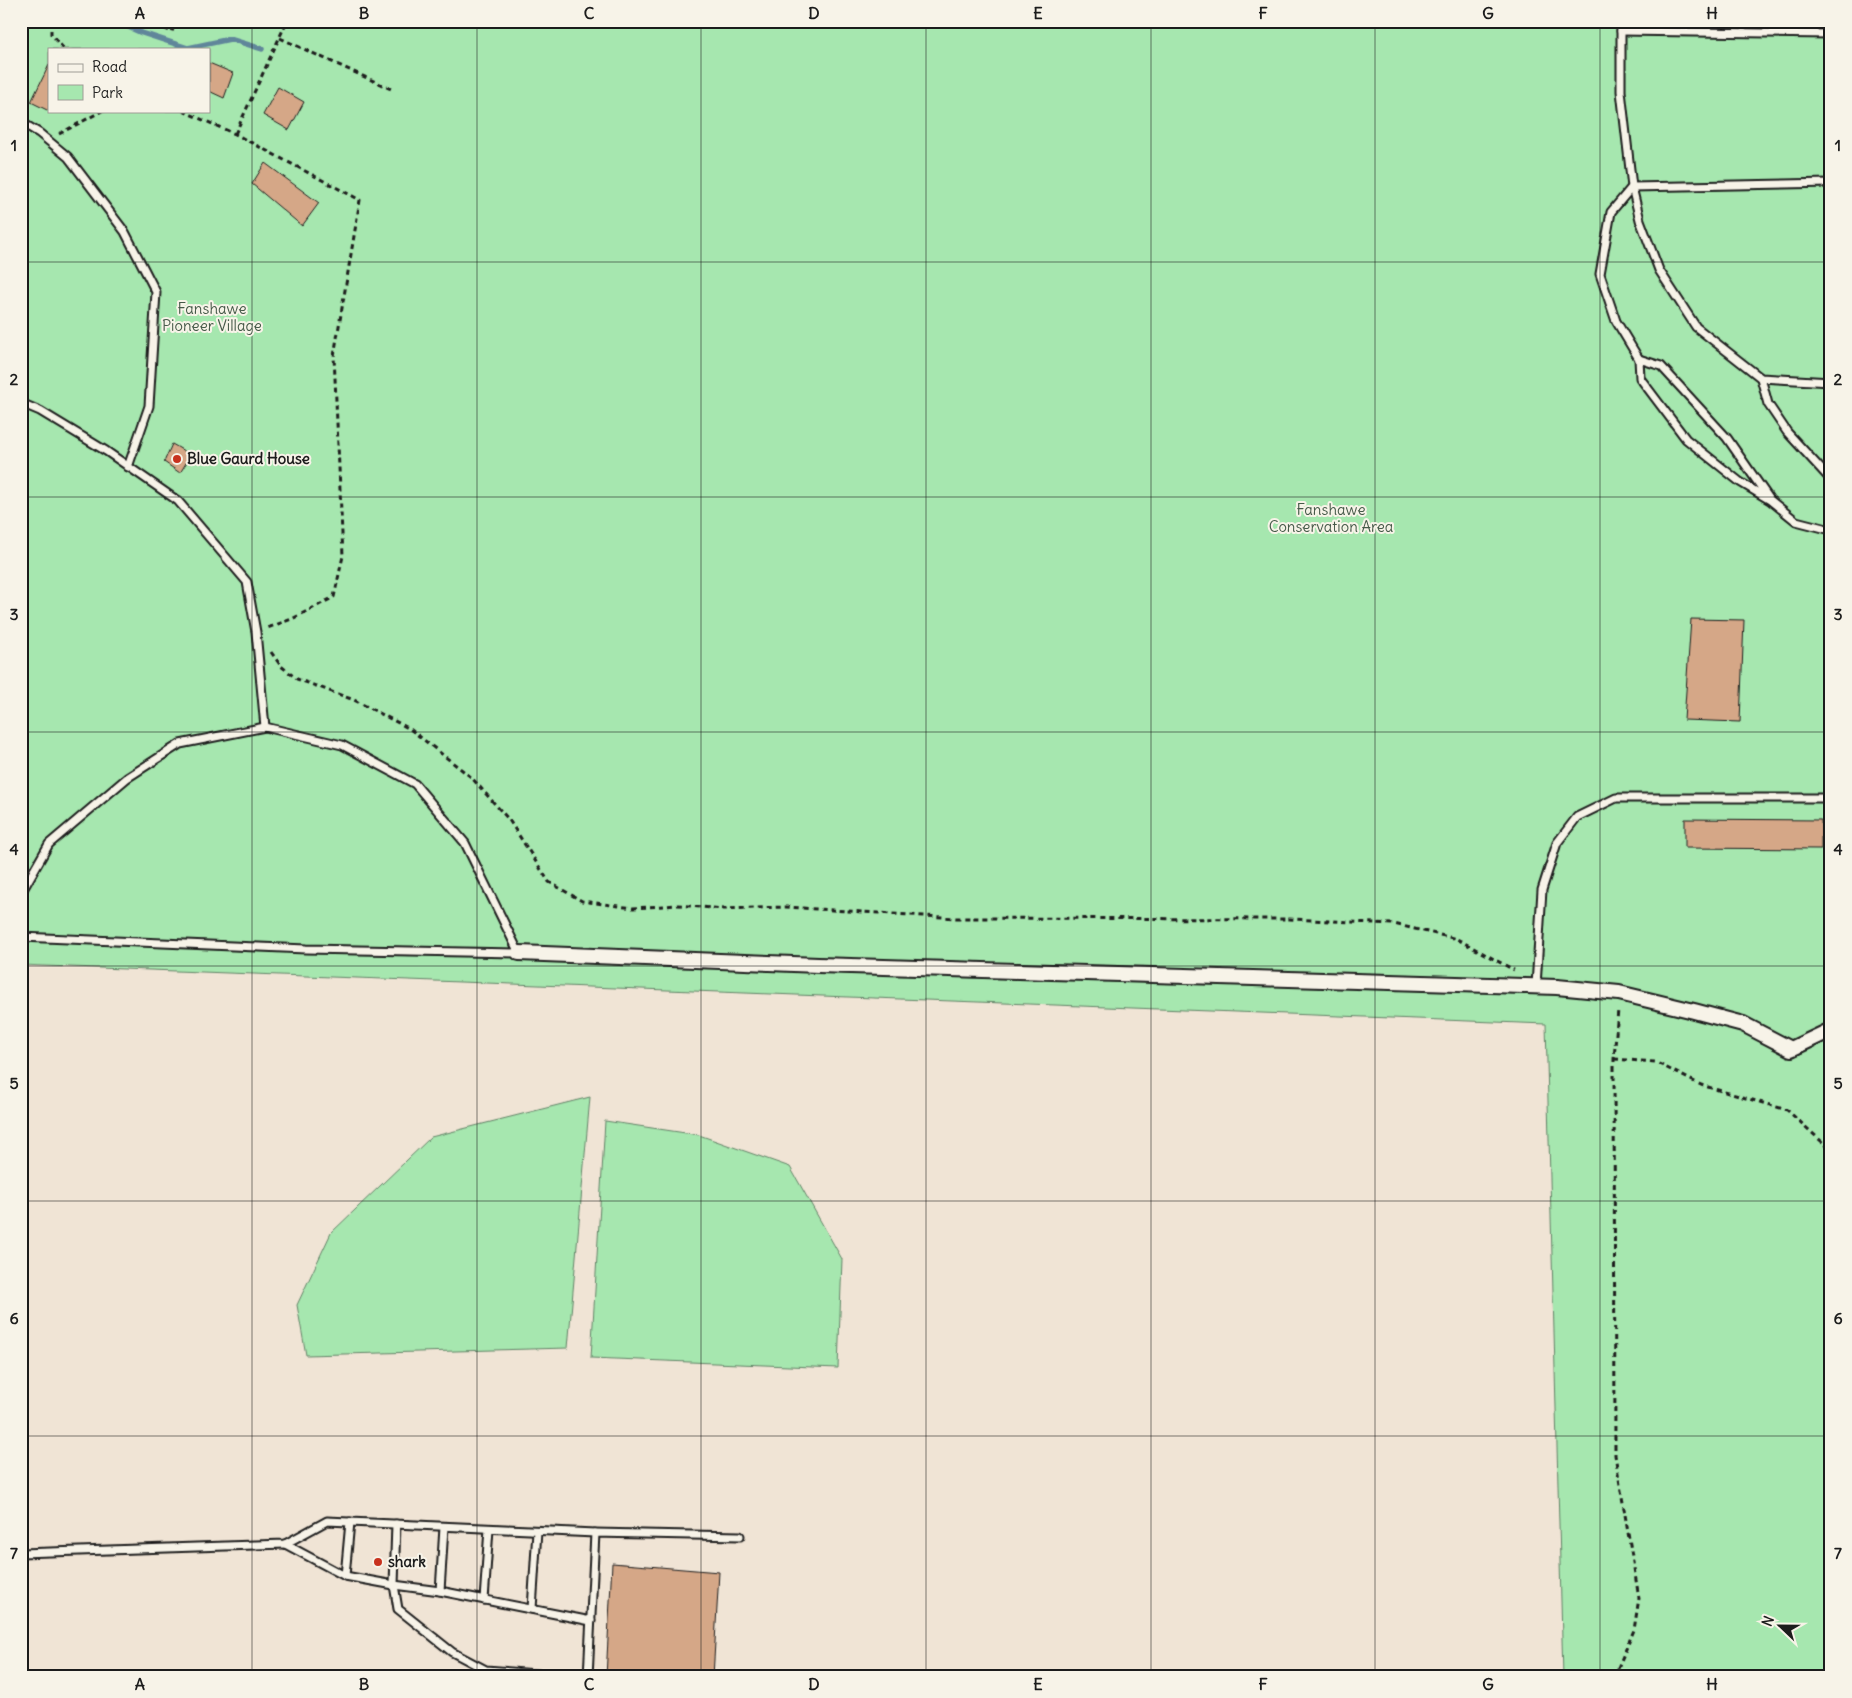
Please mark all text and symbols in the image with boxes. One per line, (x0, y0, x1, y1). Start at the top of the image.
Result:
text: A (135, 3, 145, 23)
text: B (359, 3, 370, 23)
text: C (584, 3, 595, 23)
text: D (808, 3, 820, 23)
text: E (1033, 3, 1043, 23)
text: F (1258, 3, 1268, 23)
text: G (1482, 3, 1494, 23)
text: H (1706, 3, 1718, 23)
legend (48, 48, 210, 112)
text: Road (92, 57, 127, 76)
text: Park (92, 83, 123, 102)
text: 1 (11, 135, 17, 155)
text: 1 (1835, 135, 1841, 155)
park label: Fanshawe Pioneer Village (162, 299, 262, 335)
text: 2 (10, 369, 19, 389)
text: 2 (1834, 369, 1843, 389)
place label: Blue Gaurd House (187, 449, 310, 468)
marker: Blue Gaurd House (171, 453, 183, 465)
park label: Fanshawe Conservation Area (1269, 500, 1394, 536)
text: 3 (9, 604, 19, 624)
text: 3 (1833, 604, 1843, 624)
text: 4 (9, 839, 19, 859)
text: 4 (1833, 839, 1843, 859)
text: 5 (9, 1073, 19, 1093)
text: 5 (1833, 1073, 1843, 1093)
text: 6 (9, 1308, 19, 1328)
text: 6 (1833, 1308, 1843, 1328)
text: 7 (10, 1543, 18, 1563)
text: 7 (1834, 1543, 1842, 1563)
place label: shark (388, 1552, 426, 1571)
marker: shark (372, 1556, 384, 1568)
north arrow (1754, 1600, 1804, 1650)
text: N (1758, 1613, 1778, 1629)
text: A (135, 1674, 145, 1694)
text: B (359, 1674, 370, 1694)
text: C (584, 1674, 595, 1694)
text: D (808, 1674, 820, 1694)
text: E (1033, 1674, 1043, 1694)
text: F (1258, 1674, 1268, 1694)
text: G (1482, 1674, 1494, 1694)
text: H (1706, 1674, 1718, 1694)

